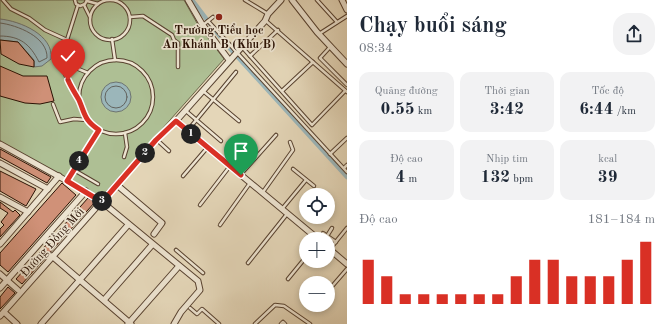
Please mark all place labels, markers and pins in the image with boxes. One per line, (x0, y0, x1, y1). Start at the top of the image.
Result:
marker: Trường Tiểu học An Khánh B (Khu B) (214, 12, 224, 22)
place label: Trường Tiểu học An Khánh B (Khu B) (162, 23, 276, 51)
pin (51, 39, 85, 80)
pin: 1 (181, 124, 201, 144)
pin (224, 134, 258, 175)
pin: 2 (135, 143, 155, 163)
pin: 4 (69, 151, 89, 171)
pin: 3 (92, 191, 112, 211)

